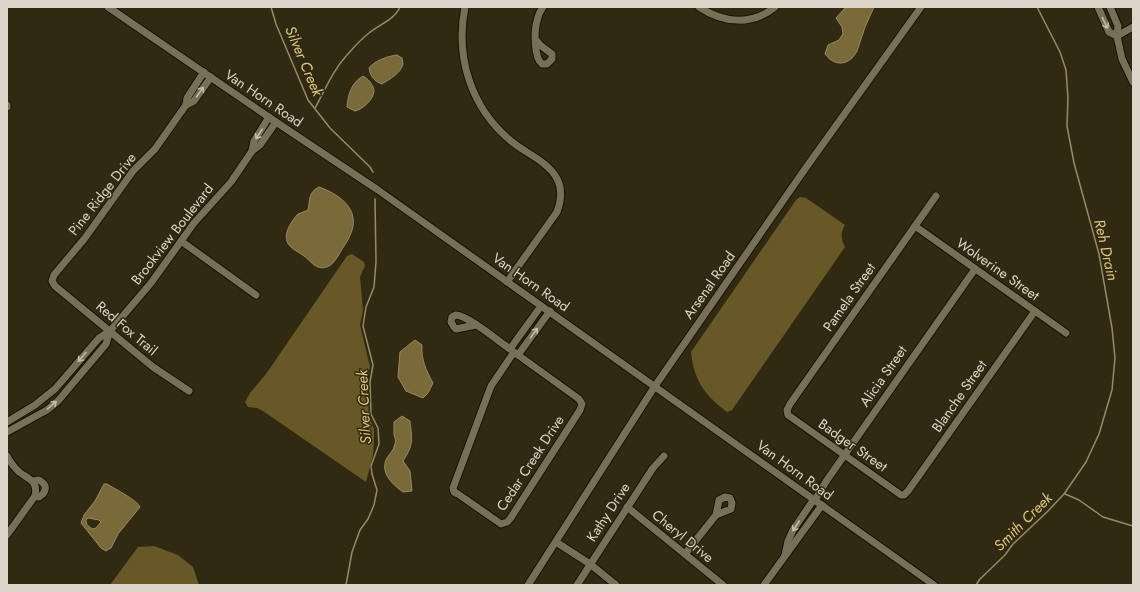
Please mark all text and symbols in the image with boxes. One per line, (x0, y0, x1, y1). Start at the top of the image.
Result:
one-way arrow (1102, 17, 1109, 29)
water label: Silver Creek (279, 22, 329, 100)
street label: Van Horn Road (221, 64, 307, 132)
one-way arrow (196, 87, 204, 98)
one-way arrow (255, 128, 263, 139)
street label: Pine Ridge Drive (63, 148, 141, 240)
street label: Brookview Boulevard (126, 179, 218, 289)
water label: Reh Drain (1088, 217, 1124, 283)
street label: Wolverine Street (952, 233, 1044, 305)
street label: Arsenal Road (678, 247, 740, 323)
street label: Van Horn Road (488, 248, 574, 316)
street label: Pamela Street (818, 258, 880, 335)
street label: Red Fox Trail (92, 296, 162, 360)
one-way arrow (529, 328, 538, 339)
street label: Alicia Street (855, 341, 912, 411)
one-way arrow (78, 352, 87, 363)
street label: Blanche Street (927, 355, 992, 436)
water label: Silver Creek (351, 369, 377, 445)
one-way arrow (47, 401, 58, 410)
street label: Cedar Creek Drive (491, 411, 569, 515)
street label: Badger Street (814, 414, 892, 477)
street label: Van Horn Road (753, 435, 837, 505)
street label: Kathy Drive (581, 479, 635, 545)
water label: Smith Creek (989, 487, 1058, 556)
street label: Cheryl Drive (648, 505, 718, 567)
one-way arrow (792, 520, 800, 531)

